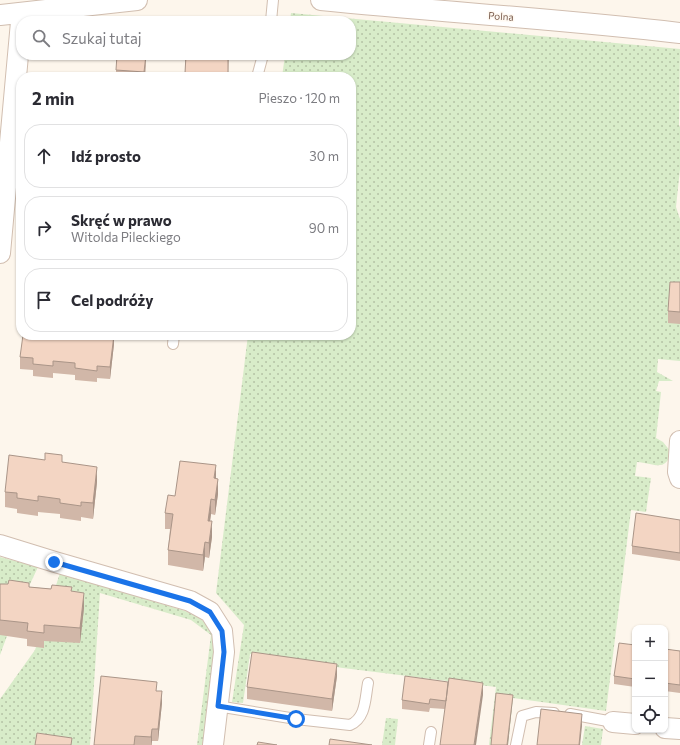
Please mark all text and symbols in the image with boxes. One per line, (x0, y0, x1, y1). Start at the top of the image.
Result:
street label: Polna (488, 9, 514, 23)
search box (16, 16, 356, 60)
icon: search (30, 27, 52, 49)
text: Szukaj tutaj (62, 29, 142, 47)
text: 2 min (32, 88, 74, 109)
text: Pieszo · 120 m (258, 90, 340, 106)
icon: ahead (33, 145, 55, 167)
text: Idź prosto (71, 147, 141, 165)
text: 30 m (309, 148, 339, 164)
text: Skręć w prawo (71, 211, 172, 229)
icon: right (33, 217, 55, 239)
text: 90 m (309, 220, 339, 236)
text: Witolda Pileckiego (71, 229, 181, 245)
icon: arrive (33, 289, 55, 311)
text: Cel podróży (71, 291, 154, 309)
route end (45, 553, 63, 571)
map controls (632, 625, 668, 733)
button: + (632, 625, 668, 661)
button: − (632, 661, 668, 697)
button: locate (632, 697, 668, 733)
route start (287, 710, 305, 728)

